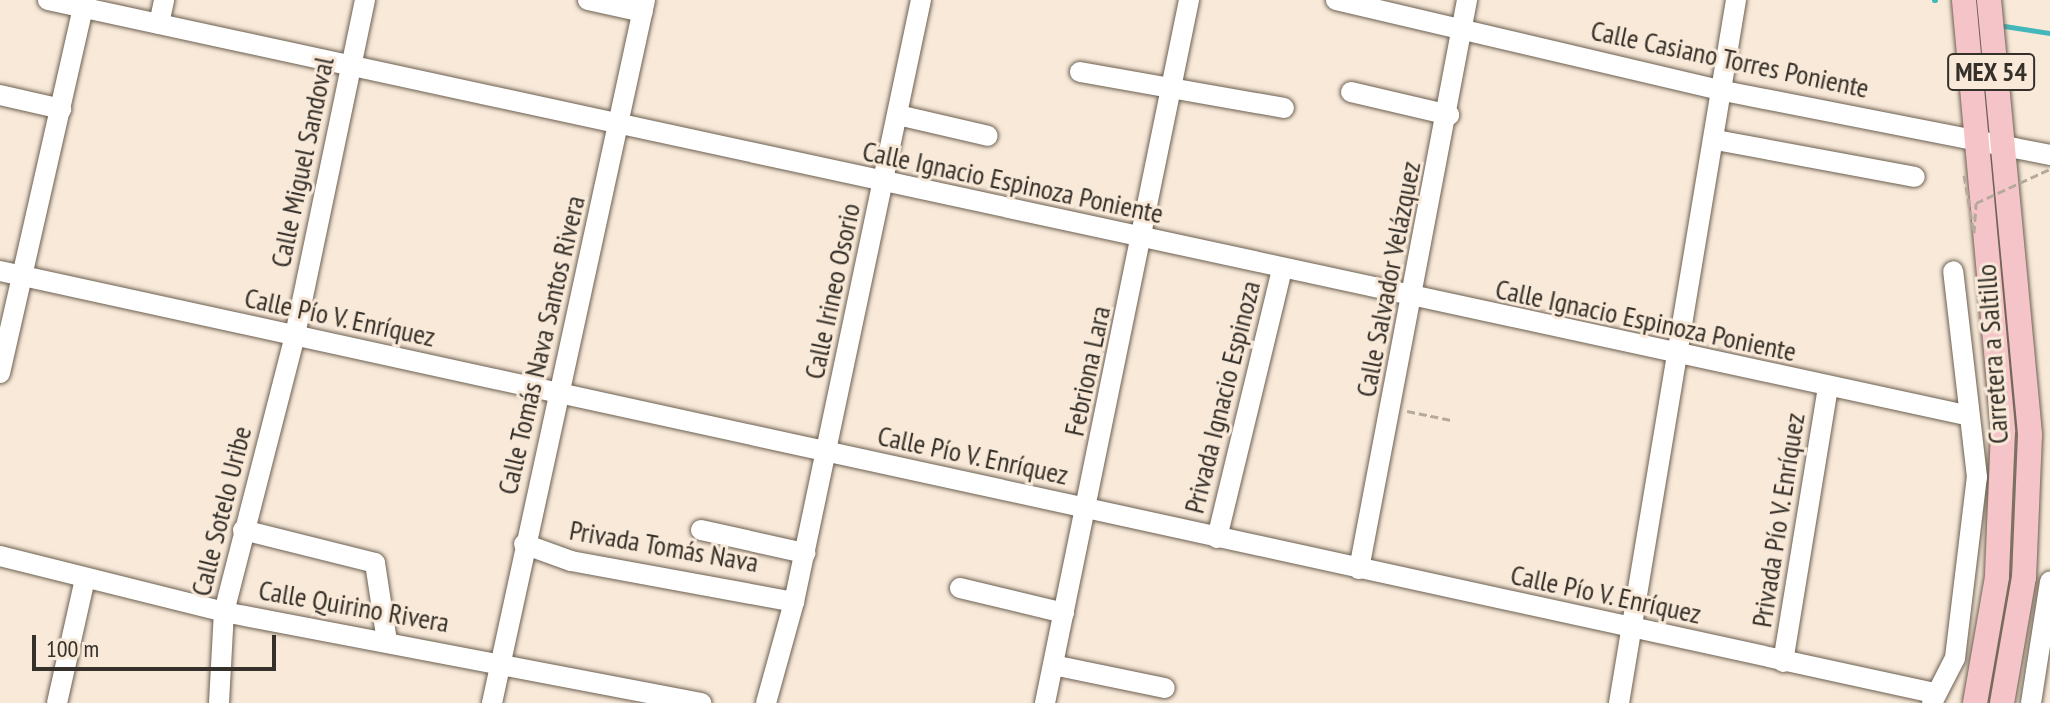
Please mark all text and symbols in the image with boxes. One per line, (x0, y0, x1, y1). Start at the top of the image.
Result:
street label: Calle Casiano Torres Poniente (1588, 13, 1872, 105)
road number: MEX 54 (1945, 50, 2037, 94)
street label: Calle Miguel Sandoval (263, 54, 341, 270)
street label: Calle Ignacio Espinoza Poniente (860, 134, 1166, 230)
street label: Calle Salvador Velázquez (1349, 158, 1427, 400)
street label: Calle Tomás Nava Santos Rivera (490, 192, 592, 498)
street label: Calle Irineo Osorio (797, 200, 867, 382)
street label: Carretera a Saltillo (1969, 263, 2015, 445)
street label: Calle Ignacio Espinoza Poniente (1493, 272, 1799, 368)
street label: Privada Ignacio Espinoza (1177, 277, 1267, 517)
street label: Calle Pío V. Enríquez (240, 280, 440, 354)
street label: Febriona Lara (1057, 303, 1117, 439)
street label: Privada Pío V. Enríquez (1744, 409, 1812, 631)
street label: Calle Pío V. Enríquez (873, 418, 1073, 492)
street label: Calle Sotelo Uribe (184, 423, 258, 599)
street label: Privada Tomás Nava (567, 513, 761, 579)
street label: Calle Pío V. Enríquez (1506, 557, 1706, 631)
street label: Calle Quirino Rivera (256, 573, 452, 639)
scale bar (36, 619, 280, 669)
text: 100 m (46, 633, 99, 664)

